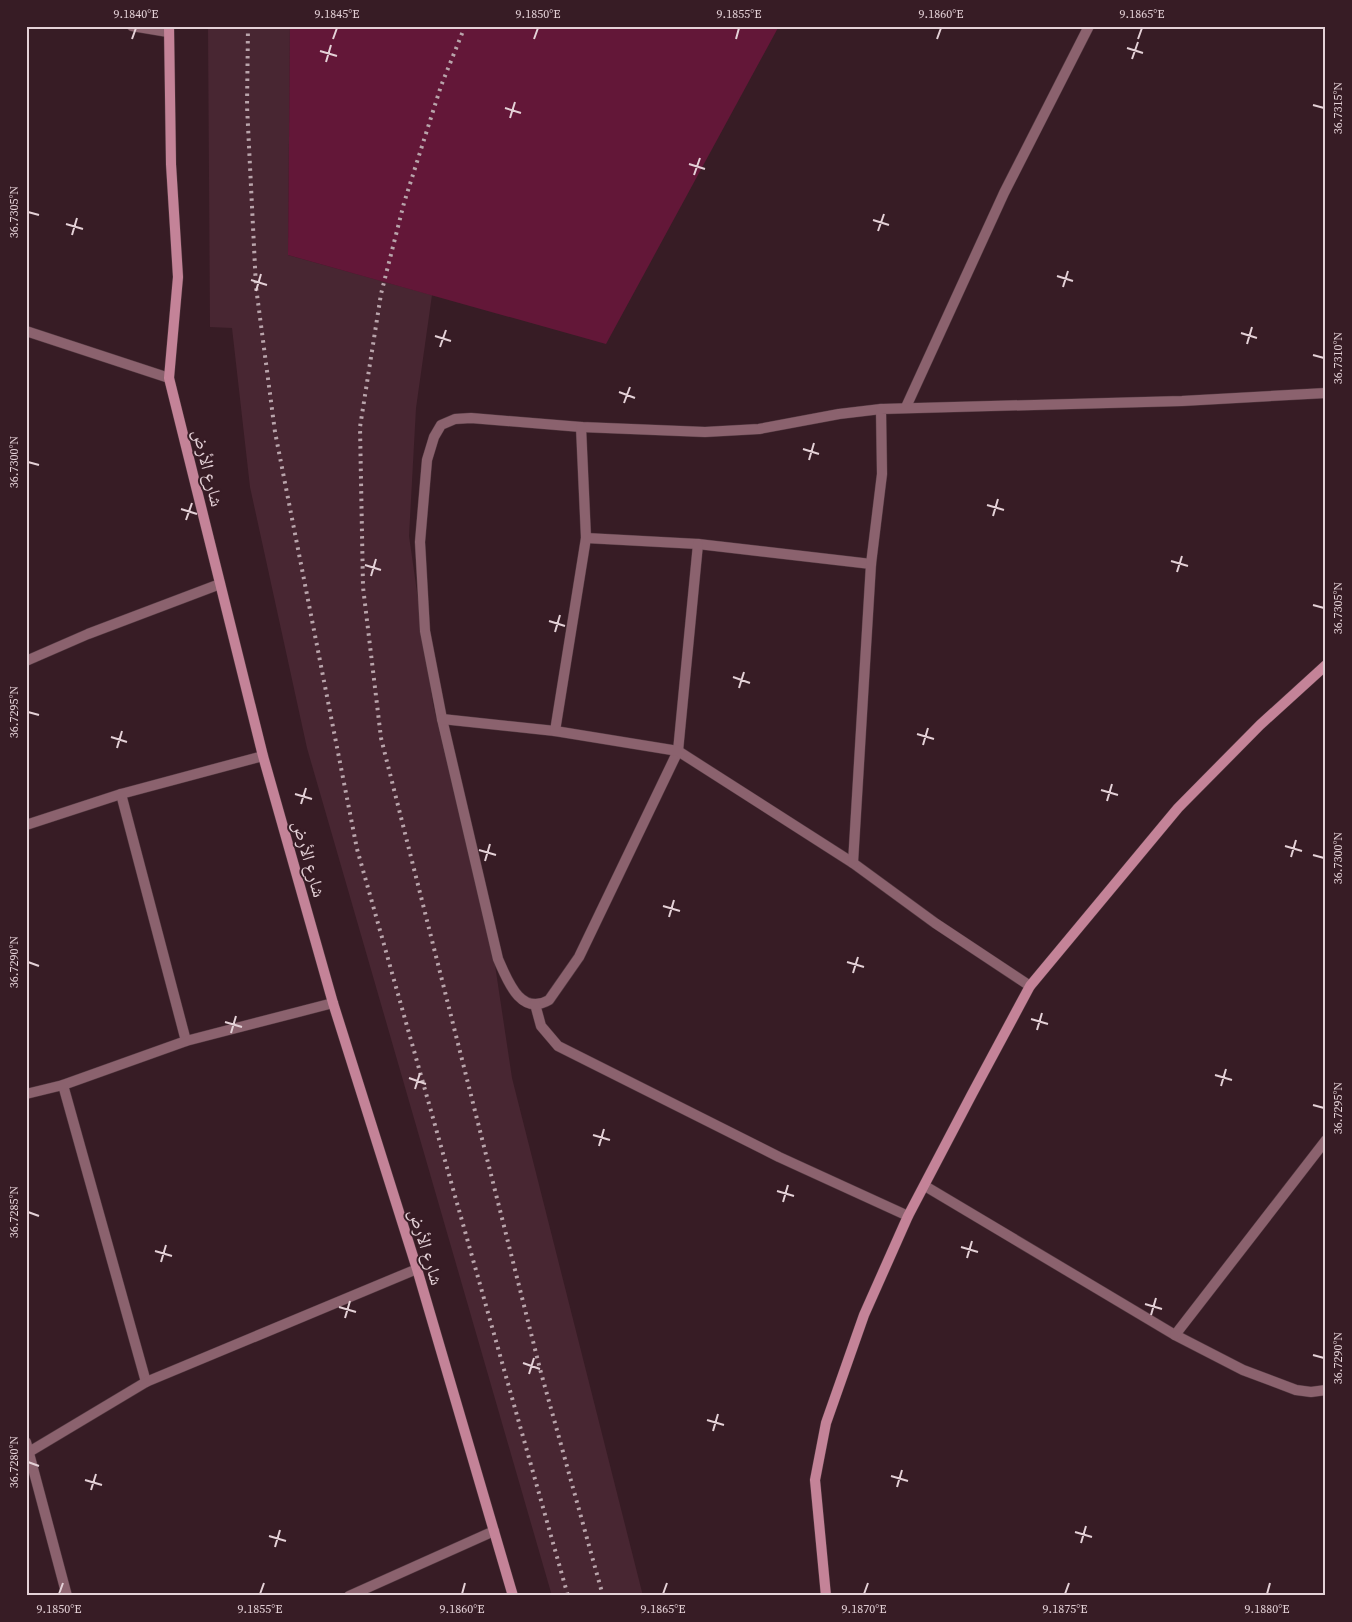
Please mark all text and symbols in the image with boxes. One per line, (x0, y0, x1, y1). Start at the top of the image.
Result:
text: 9.1840°E (114, 6, 158, 22)
text: 9.1845°E (315, 6, 359, 22)
text: 9.1850°E (516, 6, 560, 22)
text: 9.1855°E (717, 6, 761, 22)
text: 9.1860°E (919, 6, 963, 22)
text: 9.1865°E (1120, 6, 1164, 22)
text: 36.7315°N (1330, 82, 1346, 134)
text: 36.7305°N (6, 186, 22, 238)
text: 36.7310°N (1330, 332, 1346, 384)
street label: شارع الأرض (187, 427, 230, 509)
text: 36.7300°N (6, 436, 22, 488)
text: 36.7305°N (1330, 582, 1346, 634)
text: 36.7295°N (6, 686, 22, 738)
street label: شارع الأرض (287, 818, 332, 900)
text: 36.7300°N (1330, 832, 1346, 884)
text: 36.7290°N (6, 936, 22, 988)
text: 36.7295°N (1330, 1082, 1346, 1134)
text: 36.7285°N (6, 1186, 22, 1238)
street label: شارع الأرض (403, 1206, 450, 1288)
text: 36.7290°N (1330, 1332, 1346, 1384)
text: 36.7280°N (6, 1436, 22, 1488)
text: 9.1850°E (37, 1601, 81, 1617)
text: 9.1855°E (238, 1601, 282, 1617)
text: 9.1860°E (440, 1601, 484, 1617)
text: 9.1865°E (641, 1601, 685, 1617)
text: 9.1870°E (842, 1601, 886, 1617)
text: 9.1875°E (1043, 1601, 1087, 1617)
text: 9.1880°E (1245, 1601, 1289, 1617)

